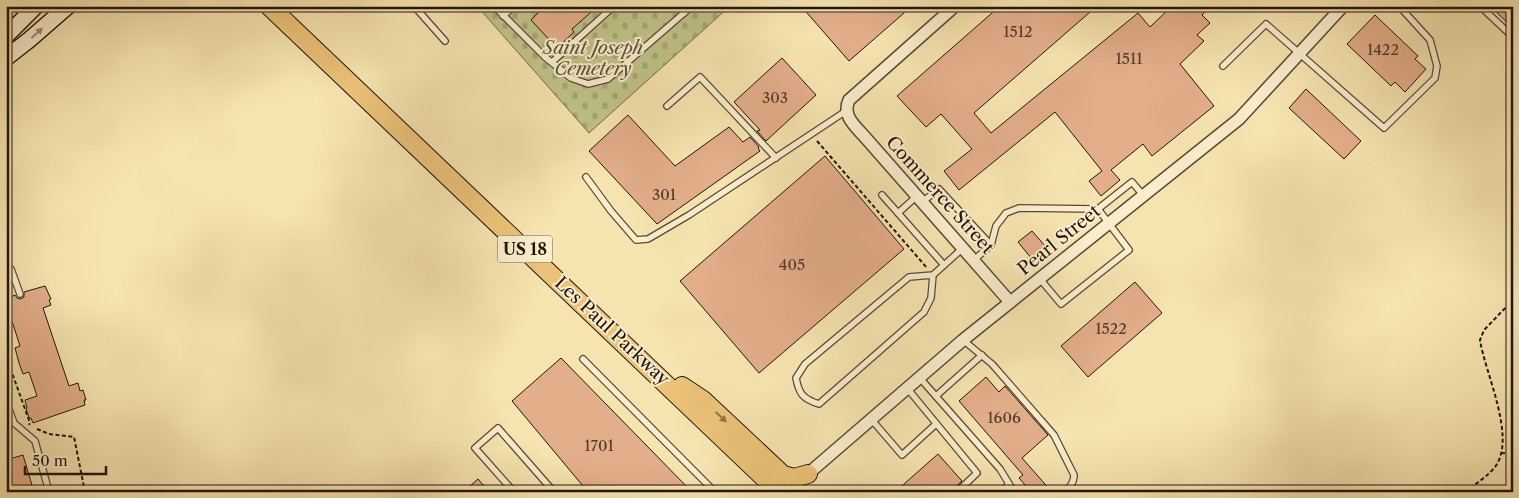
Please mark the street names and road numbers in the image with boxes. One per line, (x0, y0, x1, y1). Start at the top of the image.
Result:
street label: Commerce Street (881, 131, 999, 259)
street label: Pearl Street (1013, 200, 1105, 280)
road number: US 18 (498, 235, 552, 262)
street label: Les Paul Parkway (550, 272, 675, 391)

